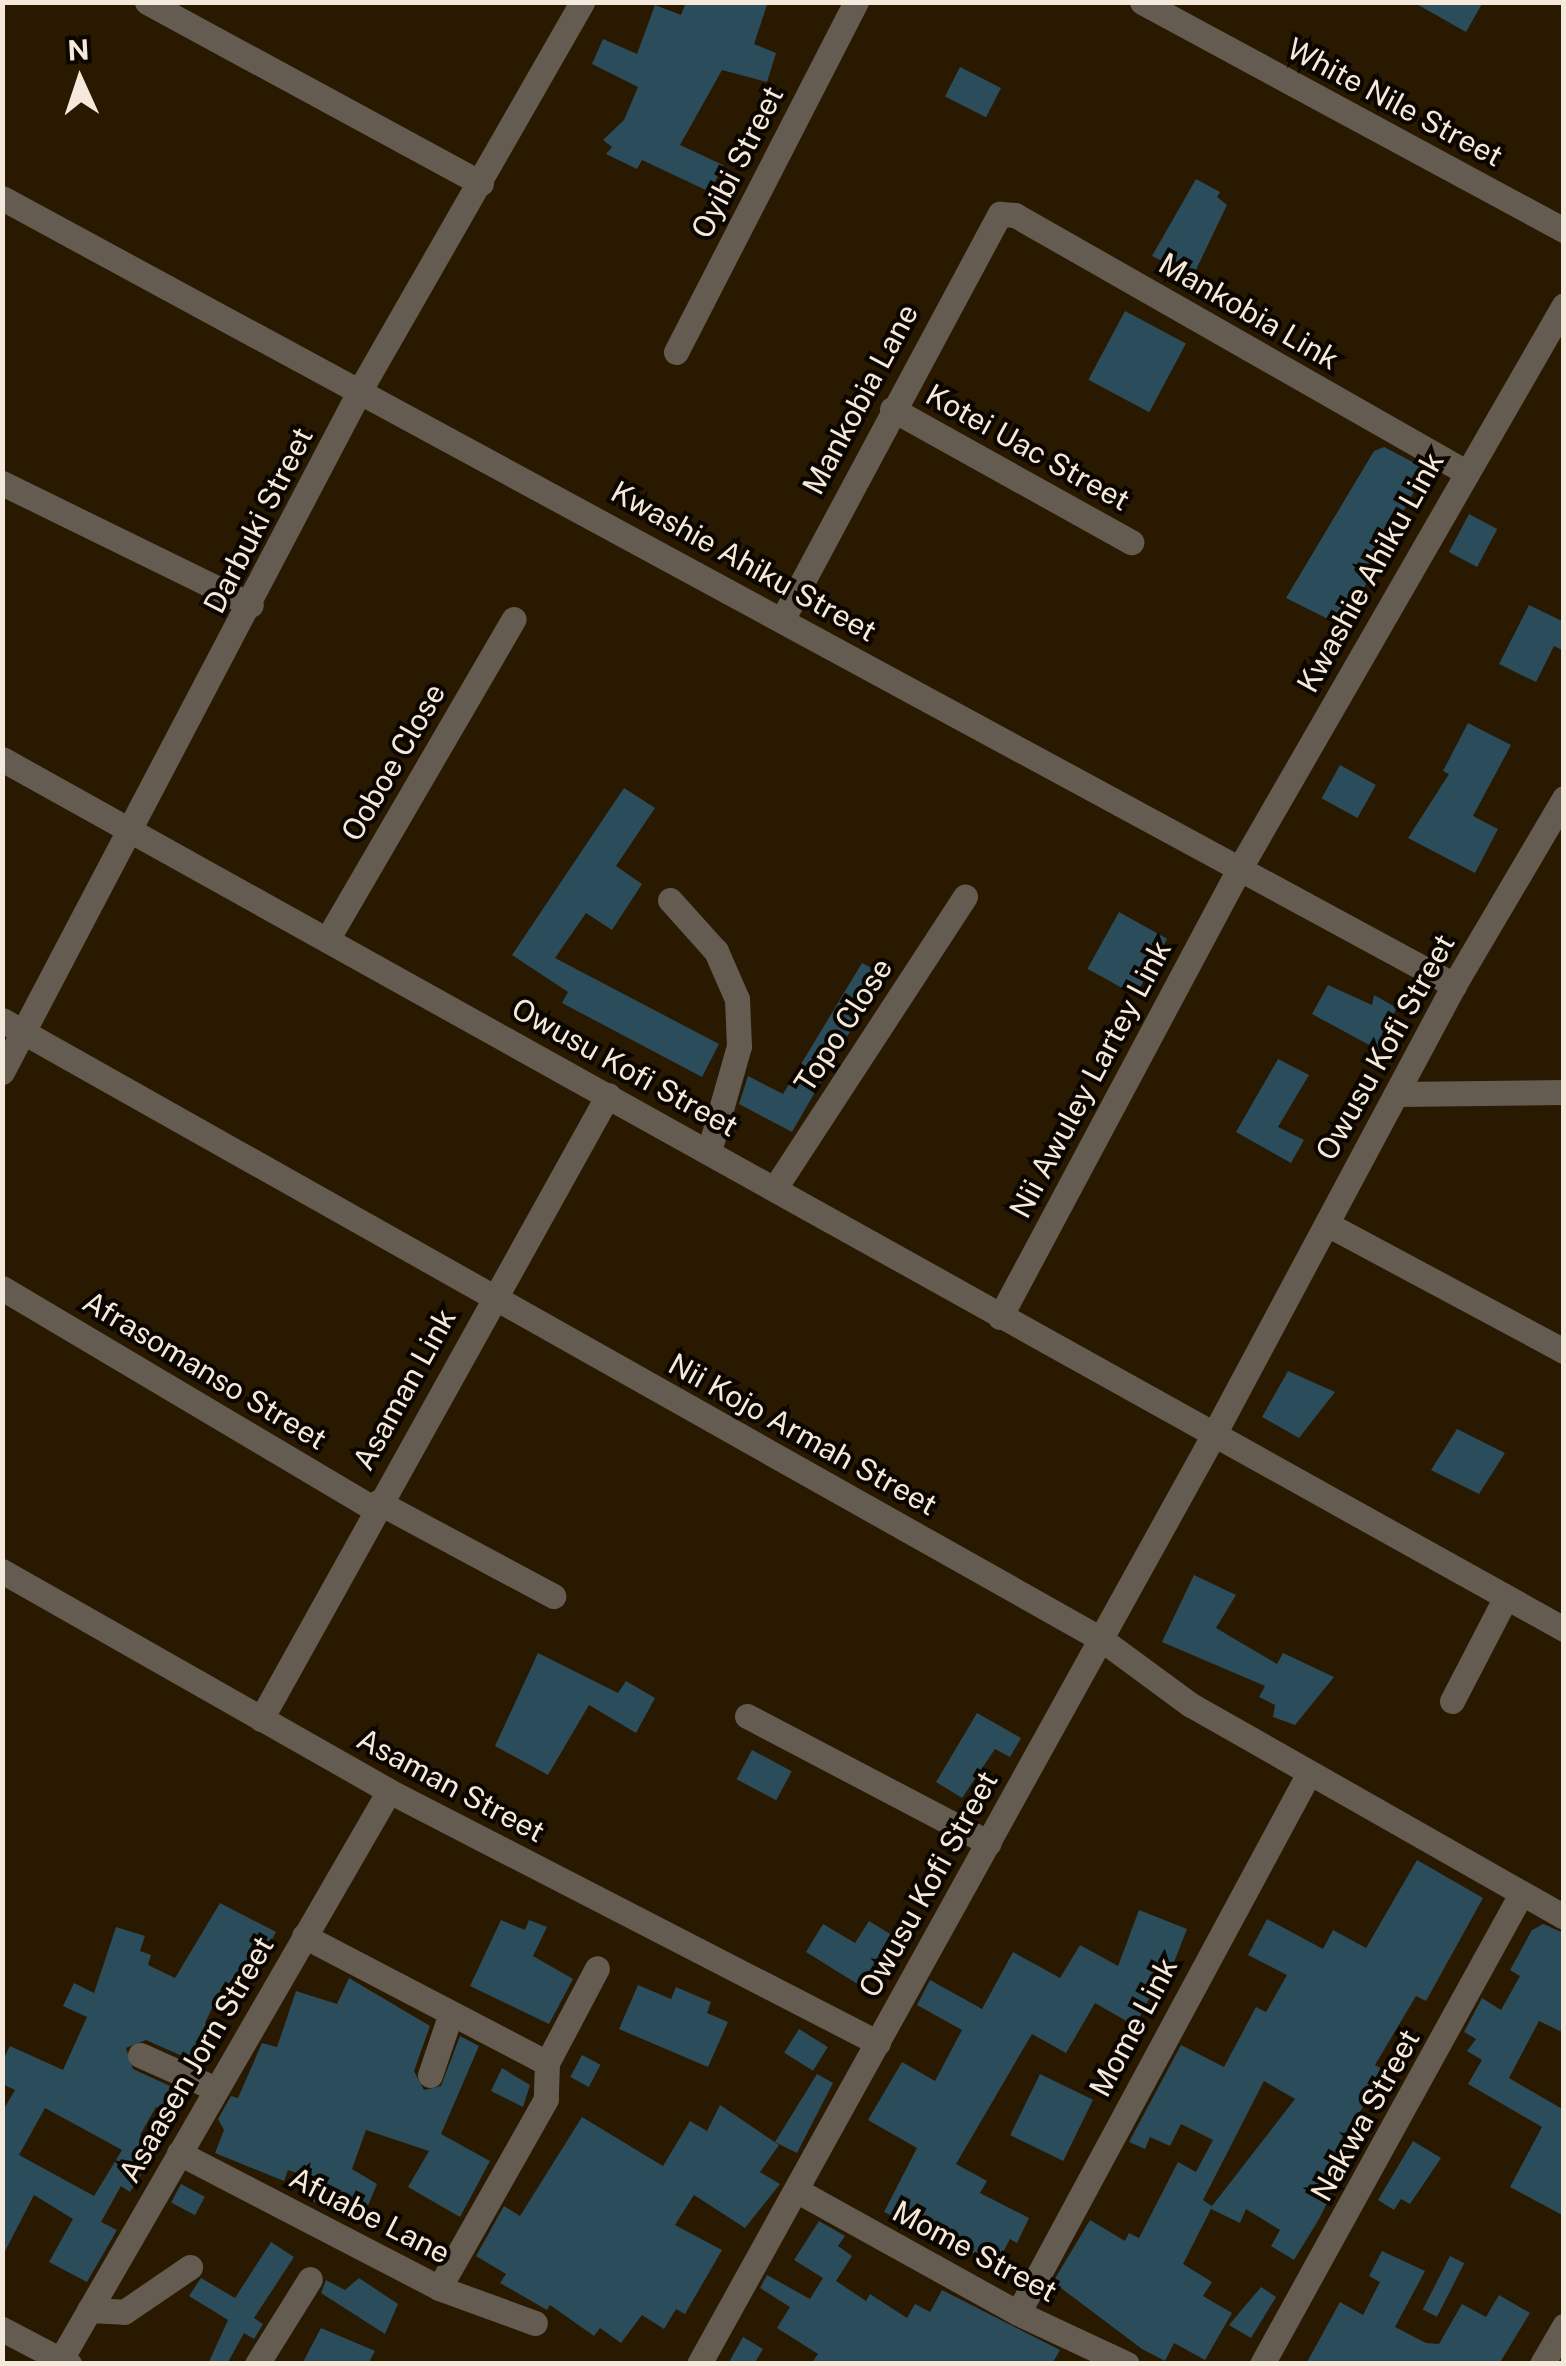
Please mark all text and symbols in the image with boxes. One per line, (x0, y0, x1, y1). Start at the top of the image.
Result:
north arrow (30, 30, 130, 130)
street label: White Nile Street (1281, 30, 1509, 174)
text: N (67, 32, 90, 67)
street label: Oyibi Street (683, 80, 791, 244)
street label: Mankobia Link (1153, 245, 1345, 377)
street label: Mankobia Lane (795, 298, 925, 500)
street label: Kotei Uac Street (920, 376, 1136, 518)
street label: Darbuki Street (196, 421, 320, 619)
street label: Kwashie Ahiku Link (1289, 445, 1451, 699)
street label: Kwashie Ahiku Street (605, 473, 883, 649)
street label: Ooboe Close (333, 677, 453, 847)
street label: Owusu Kofi Street (1308, 928, 1462, 1166)
street label: Nii Awuley Lartey Link (1002, 934, 1178, 1224)
street label: Topo Close (786, 951, 900, 1099)
street label: Owusu Kofi Street (506, 990, 744, 1144)
street label: Afrasomanso Street (77, 1283, 333, 1457)
street label: Asaman Link (345, 1302, 463, 1476)
street label: Nii Kojo Armah Street (662, 1345, 944, 1523)
street label: Asaman Street (351, 1720, 551, 1850)
street label: Owusu Kofi Street (851, 1765, 1005, 2003)
street label: Asaasen Jorn Street (111, 1929, 281, 2189)
street label: Mome Link (1081, 1951, 1185, 2103)
street label: Nakwa Street (1303, 2023, 1427, 2207)
street label: Afuabe Lane (284, 2159, 456, 2271)
street label: Mome Street (887, 2193, 1063, 2309)

